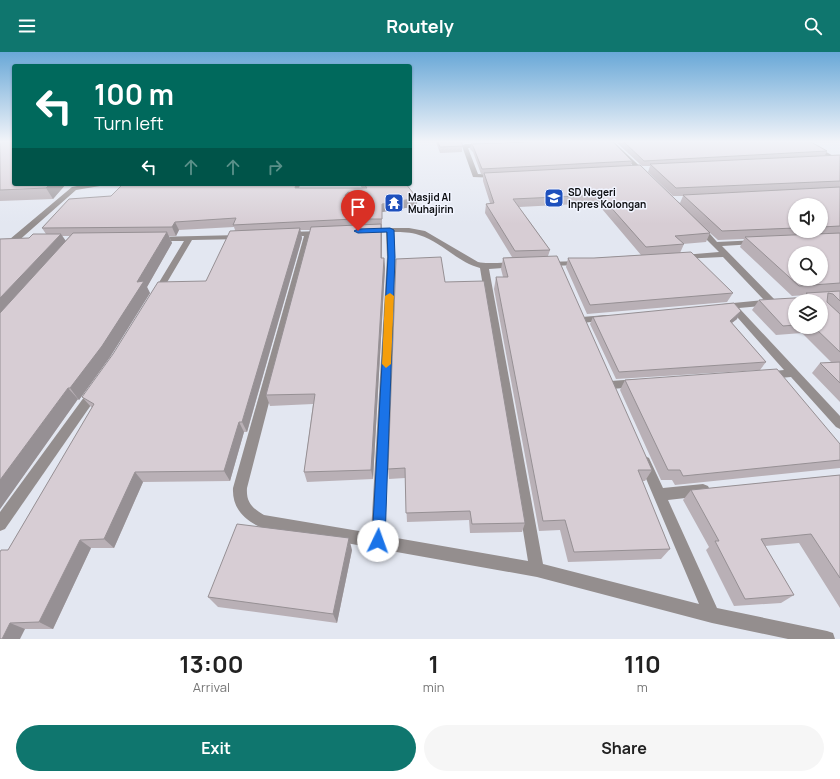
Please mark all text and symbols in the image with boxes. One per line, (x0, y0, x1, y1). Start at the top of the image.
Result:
text: Routely (386, 14, 454, 38)
icon: menu (16, 15, 38, 37)
icon: search (802, 15, 824, 37)
text: 100 m (94, 75, 174, 113)
icon: left (28, 80, 80, 132)
text: Turn left (94, 111, 164, 135)
icon: left (138, 156, 160, 178)
icon: ahead (180, 156, 202, 178)
icon: ahead (222, 156, 244, 178)
icon: right (264, 156, 286, 178)
place label: SD Negeri Inpres Kolongan (568, 185, 646, 211)
school or university icon: SD Negeri Inpres Kolongan (543, 187, 565, 209)
pin (341, 190, 375, 231)
place label: Masjid Al Muhajirin (408, 190, 454, 216)
temple icon: Masjid Al Muhajirin (383, 192, 405, 214)
icon: arrive (347, 196, 369, 218)
map controls (788, 198, 828, 334)
button: sound (788, 198, 828, 238)
button: search (788, 246, 828, 286)
button: layers (788, 294, 828, 334)
position arrow (357, 520, 399, 562)
text: 13:00 (179, 647, 244, 680)
text: 1 (428, 647, 439, 680)
text: 110 (624, 647, 661, 680)
text: Arrival (193, 678, 230, 696)
text: min (423, 678, 445, 696)
text: m (637, 678, 648, 696)
button: Exit (16, 725, 416, 771)
button: Share (424, 725, 824, 771)

